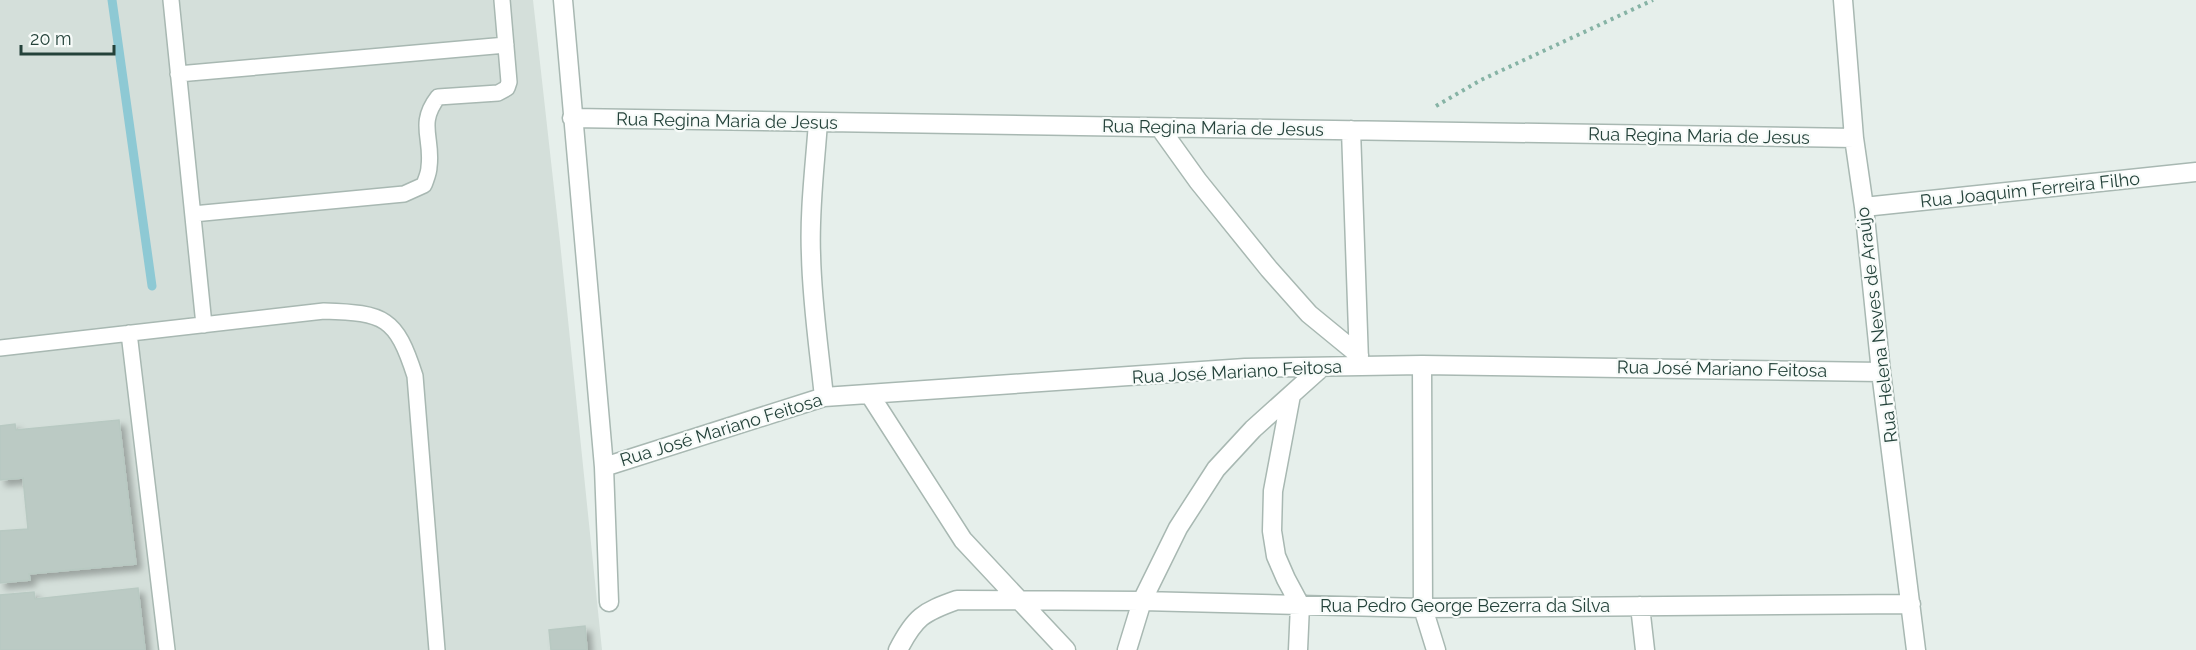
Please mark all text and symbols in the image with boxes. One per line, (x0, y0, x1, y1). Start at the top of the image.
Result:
scale bar (21, 18, 114, 56)
text: 20 m (30, 28, 72, 49)
street label: Rua Regina Maria de Jesus (616, 108, 838, 133)
street label: Rua Regina Maria de Jesus (1102, 115, 1324, 140)
street label: Rua Regina Maria de Jesus (1588, 123, 1810, 148)
street label: Rua Joaquim Ferreira Filho (1919, 167, 2141, 211)
street label: Rua Helena Neves de Araújo (1852, 206, 1901, 444)
street label: Rua José Mariano Feitosa (1131, 356, 1342, 387)
street label: Rua José Mariano Feitosa (1617, 356, 1827, 381)
street label: Rua José Mariano Feitosa (617, 389, 824, 470)
street label: Rua Pedro George Bezerra da Silva (1320, 595, 1610, 616)

